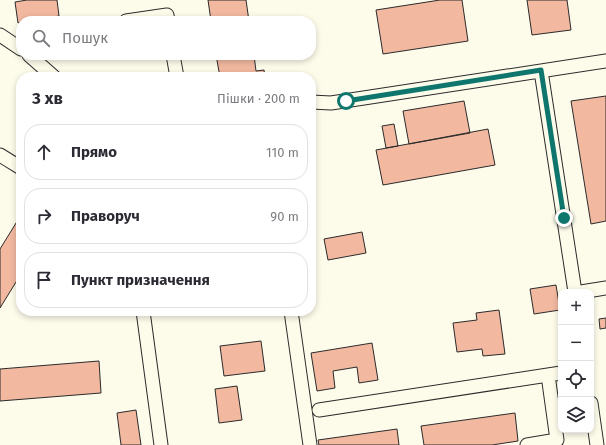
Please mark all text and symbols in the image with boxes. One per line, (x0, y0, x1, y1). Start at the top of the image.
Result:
search box (16, 16, 316, 60)
icon: search (30, 27, 52, 49)
text: Пошук (62, 29, 108, 47)
text: 3 хв (32, 88, 63, 109)
text: Пішки · 200 m (217, 91, 300, 106)
route start (337, 92, 355, 110)
icon: ahead (33, 141, 55, 163)
text: Прямо (71, 143, 117, 161)
text: 110 m (266, 145, 299, 160)
icon: right (33, 205, 55, 227)
text: Праворуч (71, 207, 140, 225)
text: 90 m (270, 209, 299, 224)
route end (555, 209, 573, 227)
icon: arrive (33, 269, 55, 291)
text: Пункт призначення (71, 271, 210, 289)
map controls (558, 289, 594, 433)
button: + (558, 289, 594, 325)
button: − (558, 325, 594, 361)
button: locate (558, 361, 594, 397)
button: layers (558, 397, 594, 433)

